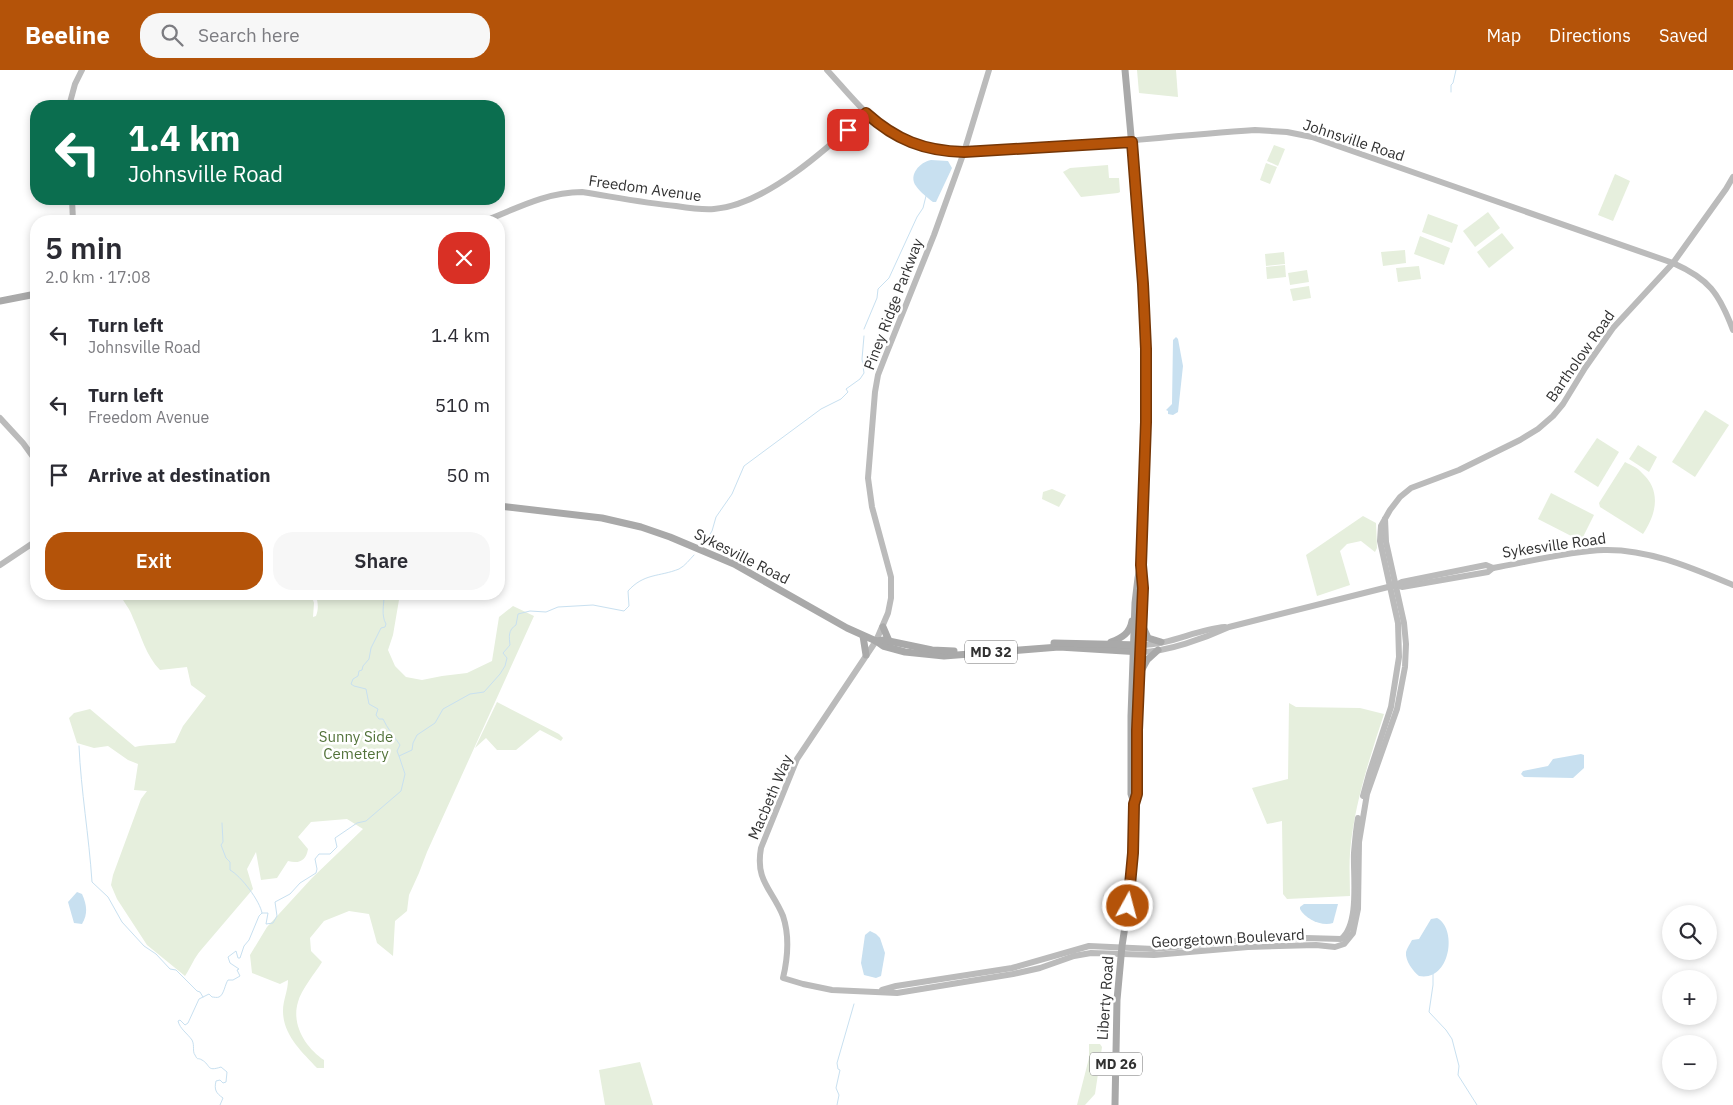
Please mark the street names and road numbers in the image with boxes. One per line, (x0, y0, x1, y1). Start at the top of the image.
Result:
street label: Johnsville Road (1301, 115, 1407, 165)
street label: Freedom Avenue (587, 171, 703, 205)
street label: Piney Ridge Parkway (859, 235, 927, 372)
street label: Bartholow Road (1541, 307, 1619, 405)
street label: Sykesville Road (691, 524, 793, 588)
street label: Sykesville Road (1501, 528, 1607, 562)
road number: MD 32 (965, 640, 1017, 664)
street label: Macbeth Way (744, 751, 797, 842)
street label: Georgetown Boulevard (1151, 924, 1305, 952)
street label: Liberty Road (1093, 955, 1117, 1041)
road number: MD 26 (1090, 1052, 1142, 1076)

